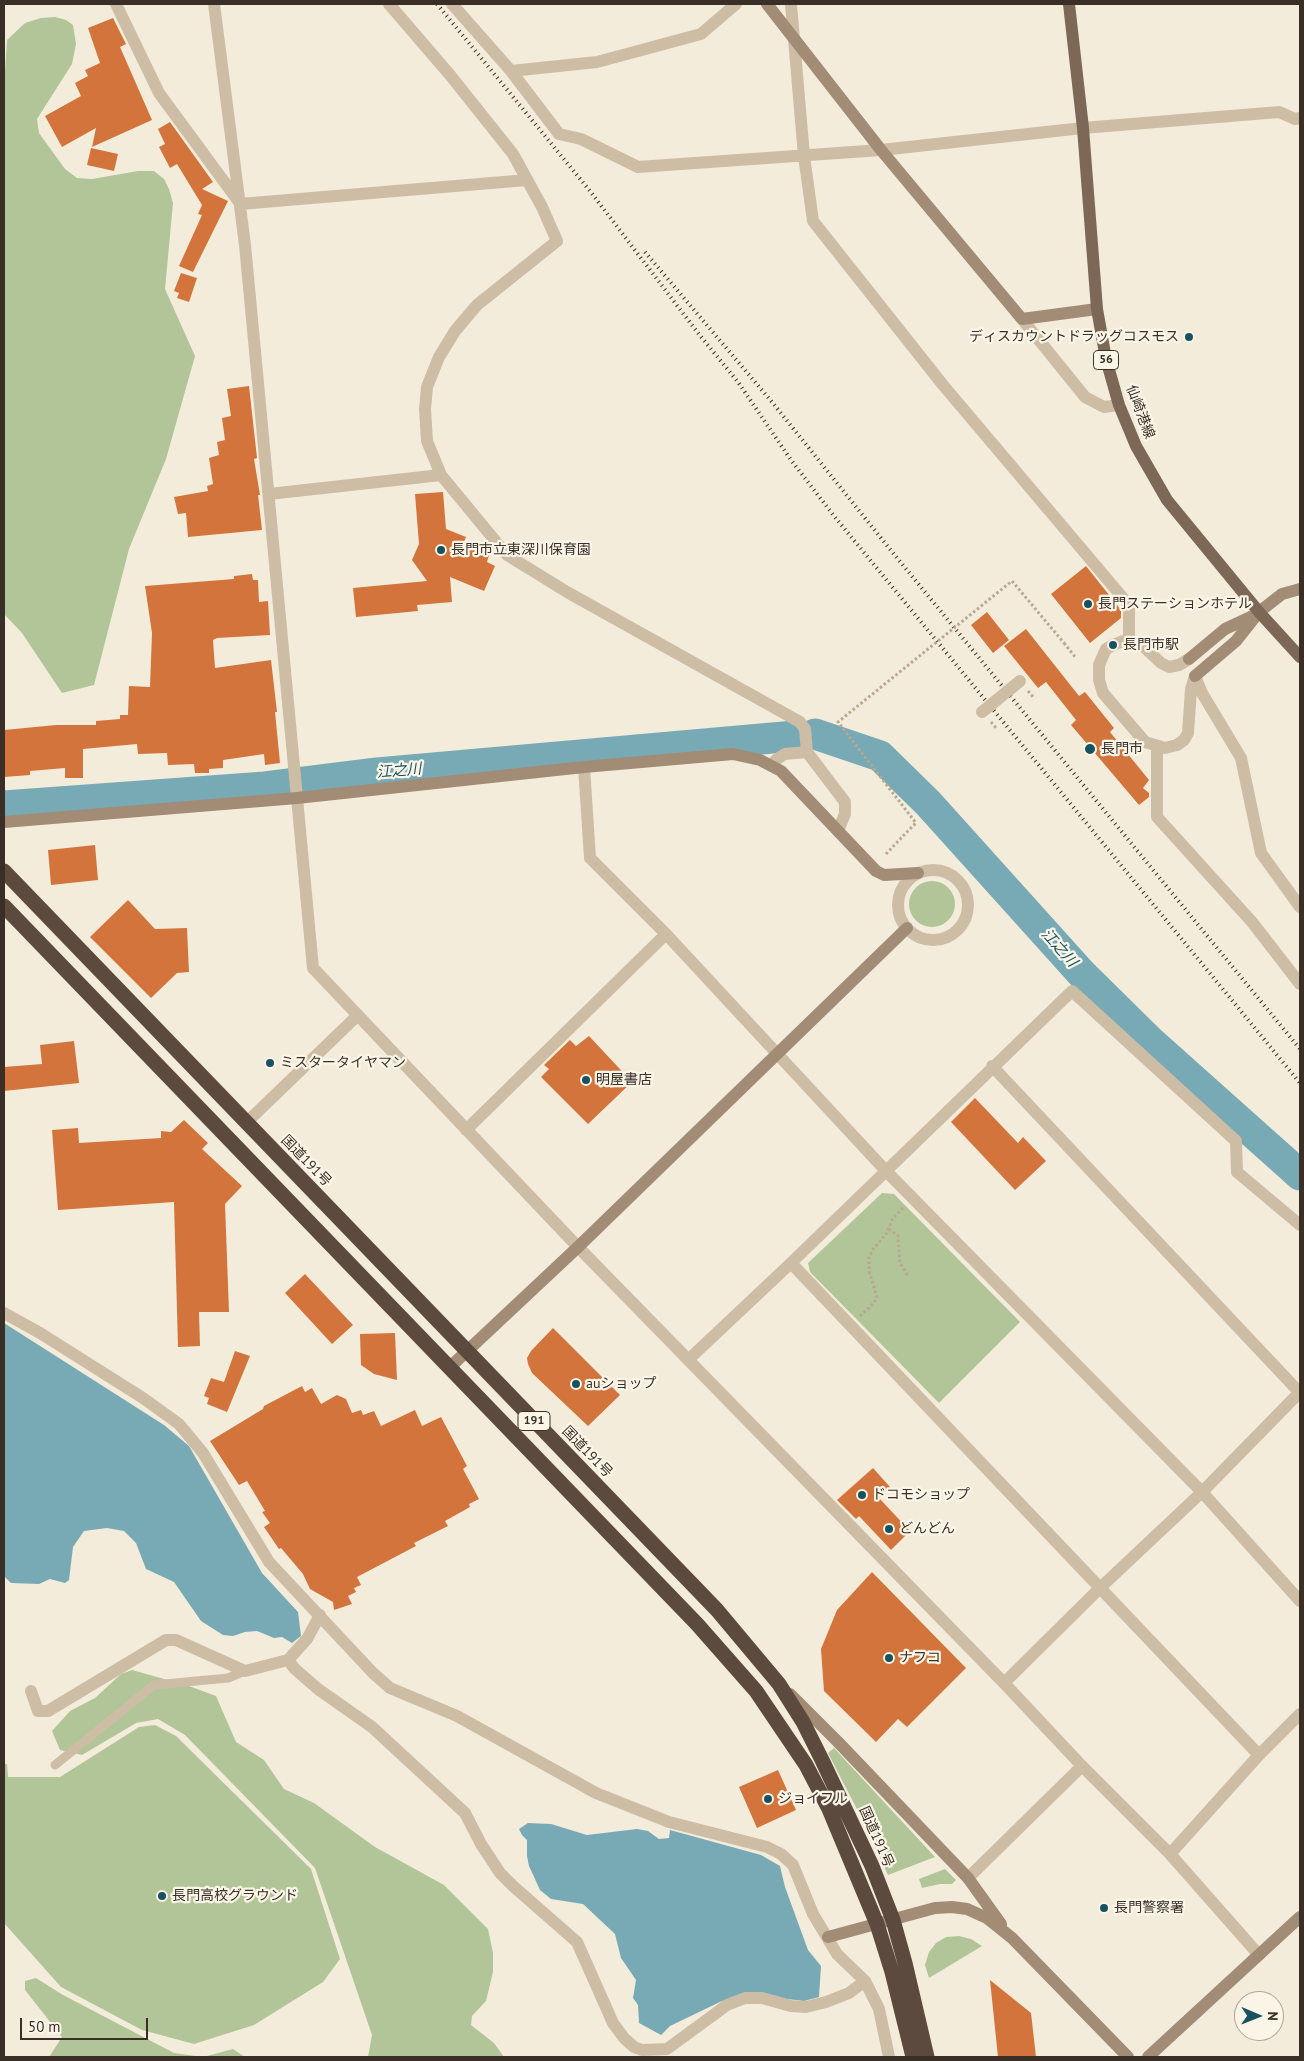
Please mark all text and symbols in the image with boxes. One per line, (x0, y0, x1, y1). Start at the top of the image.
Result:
place label: ディスカウントドラッグコスモス (969, 329, 1179, 345)
marker: ディスカウントドラッグコスモス (1183, 331, 1195, 343)
road number: 56 (1094, 350, 1118, 370)
street label: 仙崎港線 (1122, 383, 1158, 441)
place label: 長門市立東深川保育園 (451, 542, 591, 558)
marker: 長門市立東深川保育園 (435, 544, 447, 556)
place label: 長門ステーションホテル (1098, 596, 1252, 612)
marker: 長門ステーションホテル (1082, 598, 1094, 610)
place label: 長門市駅 (1123, 637, 1179, 653)
marker: 長門市駅 (1107, 639, 1119, 651)
place label: 長門市 (1101, 741, 1143, 757)
marker: 長門市 (1083, 742, 1097, 756)
water label: 江之川 (376, 760, 422, 782)
water label: 江之川 (1037, 925, 1081, 971)
place label: ミスタータイヤマン (280, 1055, 406, 1071)
marker: ミスタータイヤマン (264, 1057, 276, 1069)
place label: 明屋書店 (596, 1072, 652, 1088)
marker: 明屋書店 (580, 1074, 592, 1086)
street label: 国道191号 (277, 1132, 335, 1190)
place label: auショップ (586, 1376, 656, 1392)
marker: auショップ (570, 1378, 582, 1390)
road number: 191 (518, 1412, 550, 1430)
street label: 国道191号 (558, 1423, 616, 1481)
place label: ドコモショップ (872, 1487, 970, 1503)
marker: ドコモショップ (856, 1489, 868, 1501)
place label: どんどん (899, 1521, 955, 1537)
marker: どんどん (883, 1523, 895, 1535)
place label: ナフコ (899, 1650, 941, 1666)
marker: ナフコ (883, 1652, 895, 1664)
place label: ジョイフル (778, 1791, 848, 1807)
marker: ジョイフル (762, 1793, 774, 1805)
street label: 国道191号 (855, 1804, 897, 1870)
place label: 長門高校グラウンド (172, 1888, 298, 1904)
marker: 長門高校グラウンド (156, 1890, 168, 1902)
place label: 長門警察署 (1114, 1900, 1184, 1916)
marker: 長門警察署 (1098, 1902, 1110, 1914)
north arrow (1234, 1991, 1284, 2041)
scale bar (22, 2008, 150, 2040)
text: N (1264, 2011, 1282, 2021)
text: 50 m (28, 2017, 61, 2036)

